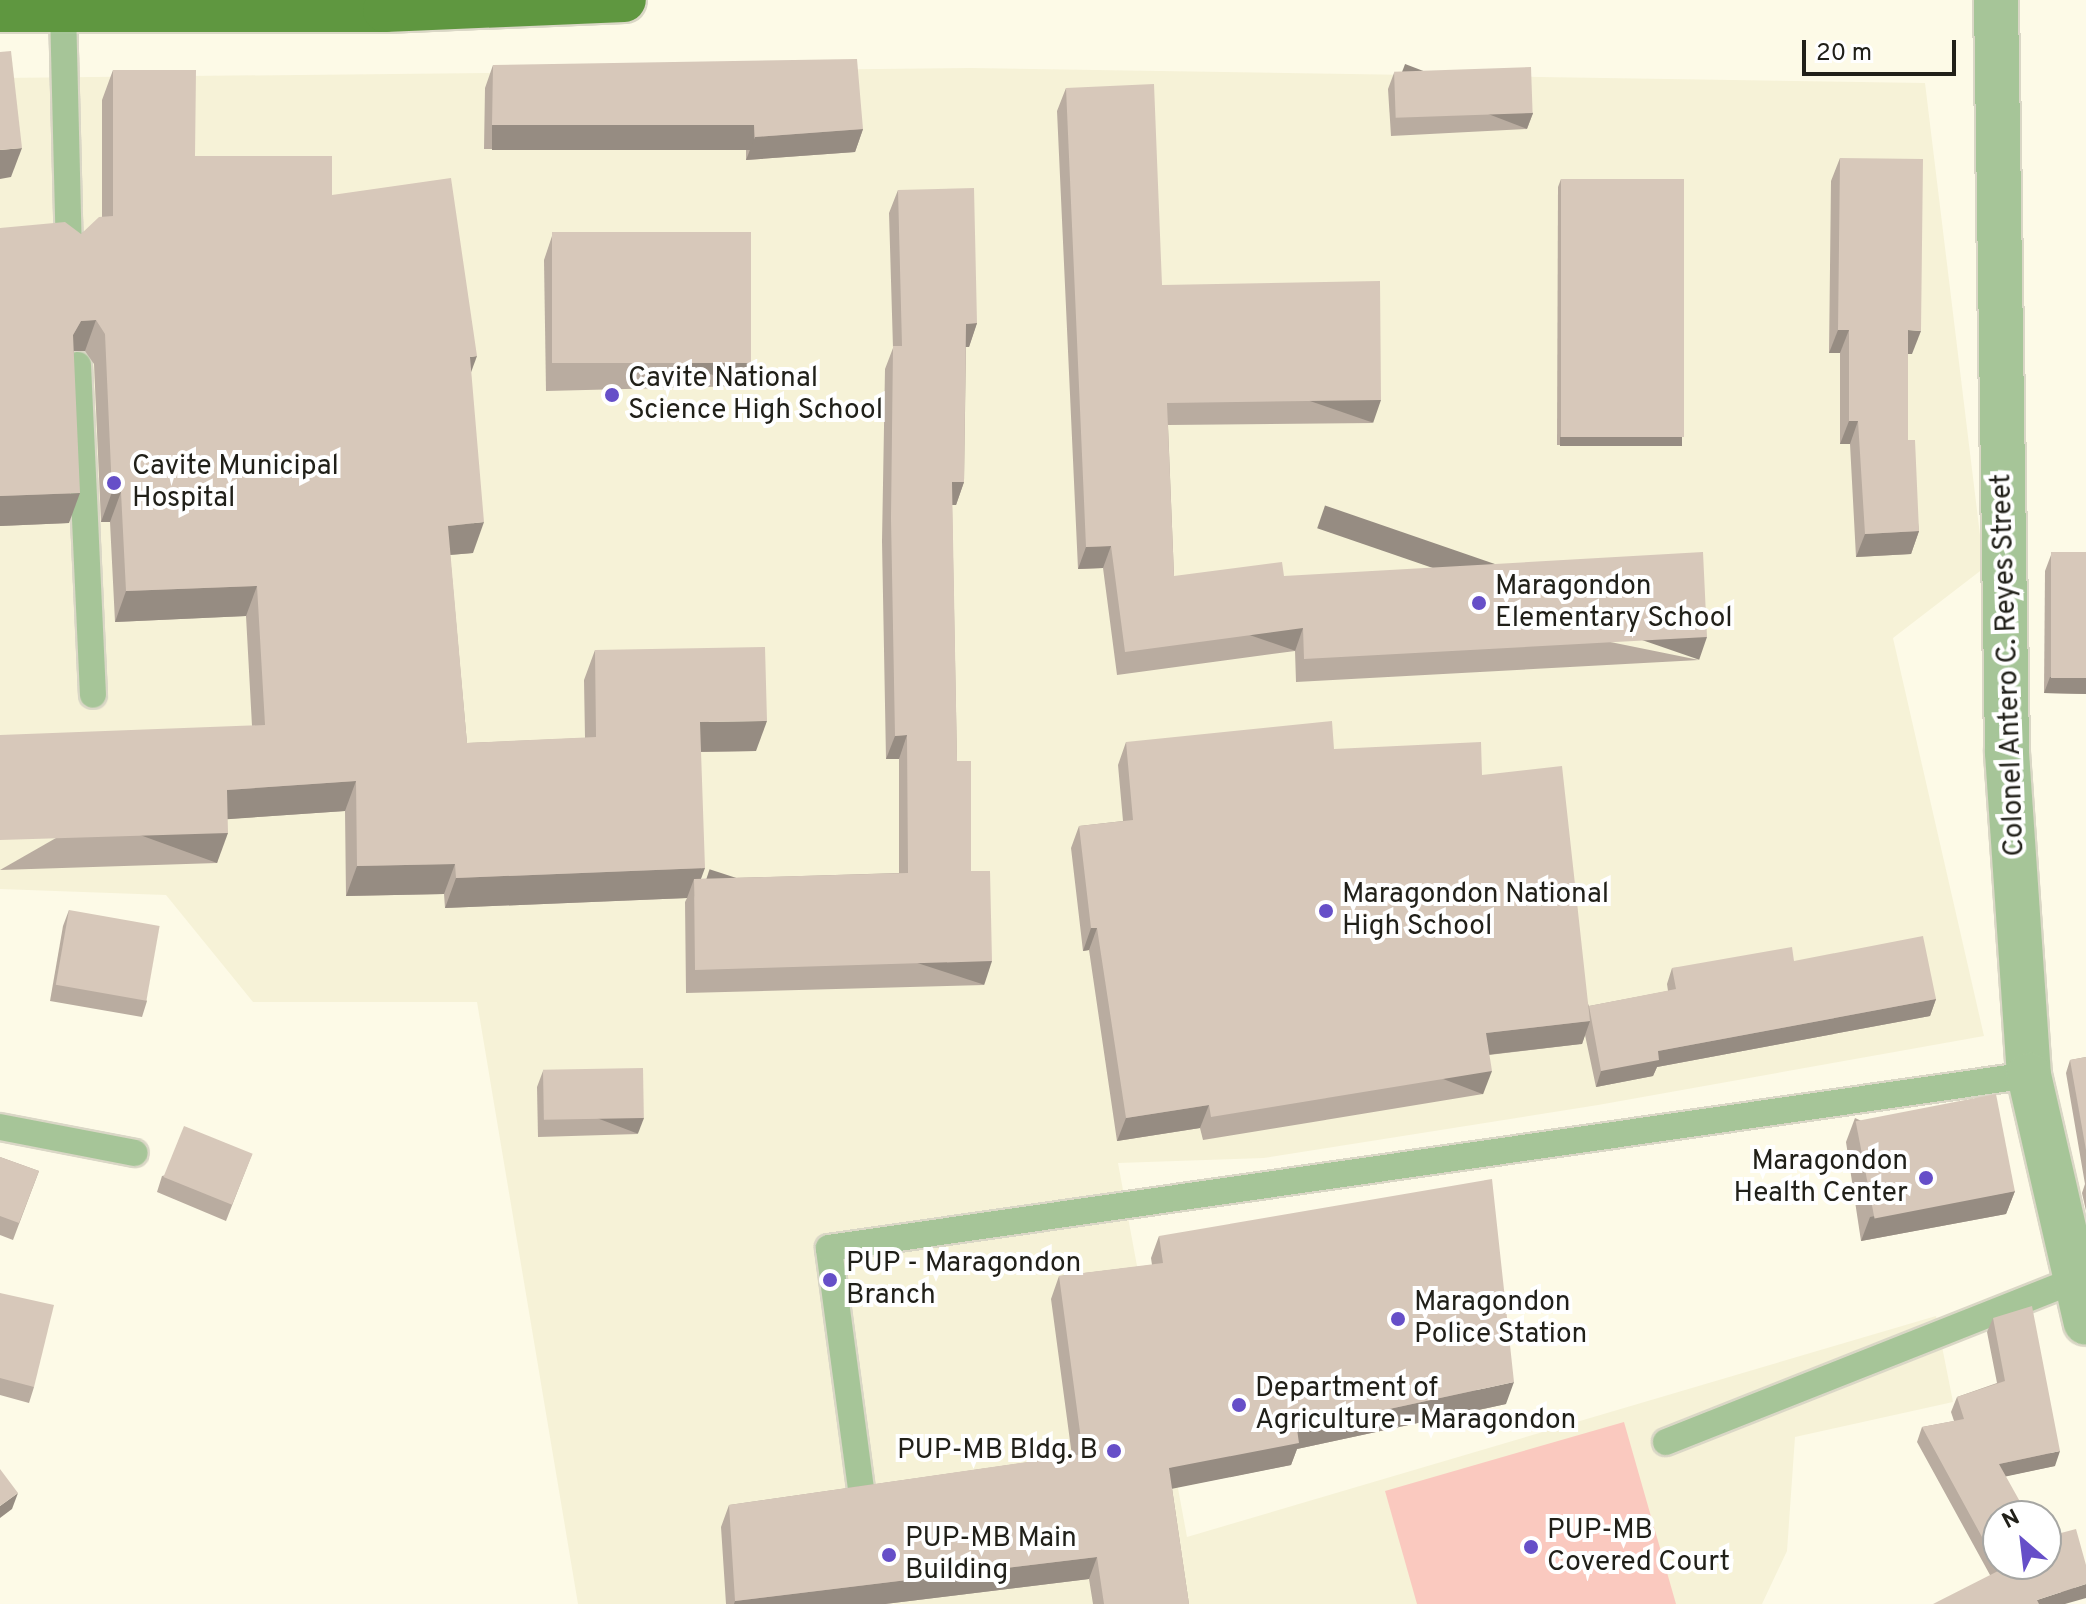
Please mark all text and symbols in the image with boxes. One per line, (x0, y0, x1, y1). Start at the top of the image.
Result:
scale bar (1806, 24, 1960, 74)
text: 20 m (1816, 39, 1872, 69)
place label: Cavite National Science High School (628, 362, 883, 428)
marker: Cavite National Science High School (603, 386, 621, 404)
place label: Cavite Municipal Hospital (132, 450, 339, 516)
marker: Cavite Municipal Hospital (103, 472, 125, 494)
street label: Colonel Antero C. Reyes Street (1986, 472, 2032, 858)
place label: Maragondon Elementary School (1495, 570, 1733, 636)
marker: Maragondon Elementary School (1470, 594, 1488, 612)
place label: Maragondon National High School (1342, 878, 1609, 944)
marker: Maragondon National High School (1317, 902, 1335, 920)
place label: Maragondon Health Center (1734, 1145, 1908, 1211)
marker: Maragondon Health Center (1915, 1167, 1937, 1189)
place label: PUP - Maragondon Branch (846, 1247, 1081, 1313)
marker: PUP - Maragondon Branch (821, 1271, 839, 1289)
place label: Maragondon Police Station (1414, 1286, 1587, 1352)
marker: Maragondon Police Station (1389, 1310, 1407, 1328)
place label: Department of Agriculture - Maragondon (1255, 1372, 1576, 1438)
marker: Department of Agriculture - Maragondon (1230, 1396, 1248, 1414)
place label: PUP-MB Bldg. B (897, 1434, 1098, 1468)
marker: PUP-MB Bldg. B (1105, 1442, 1123, 1460)
north arrow (1982, 1500, 2062, 1580)
text: N (1998, 1505, 2025, 1536)
place label: PUP-MB Covered Court (1547, 1514, 1730, 1580)
place label: PUP-MB Main Building (905, 1522, 1077, 1588)
marker: PUP-MB Covered Court (1522, 1538, 1540, 1556)
marker: PUP-MB Main Building (880, 1546, 898, 1564)

